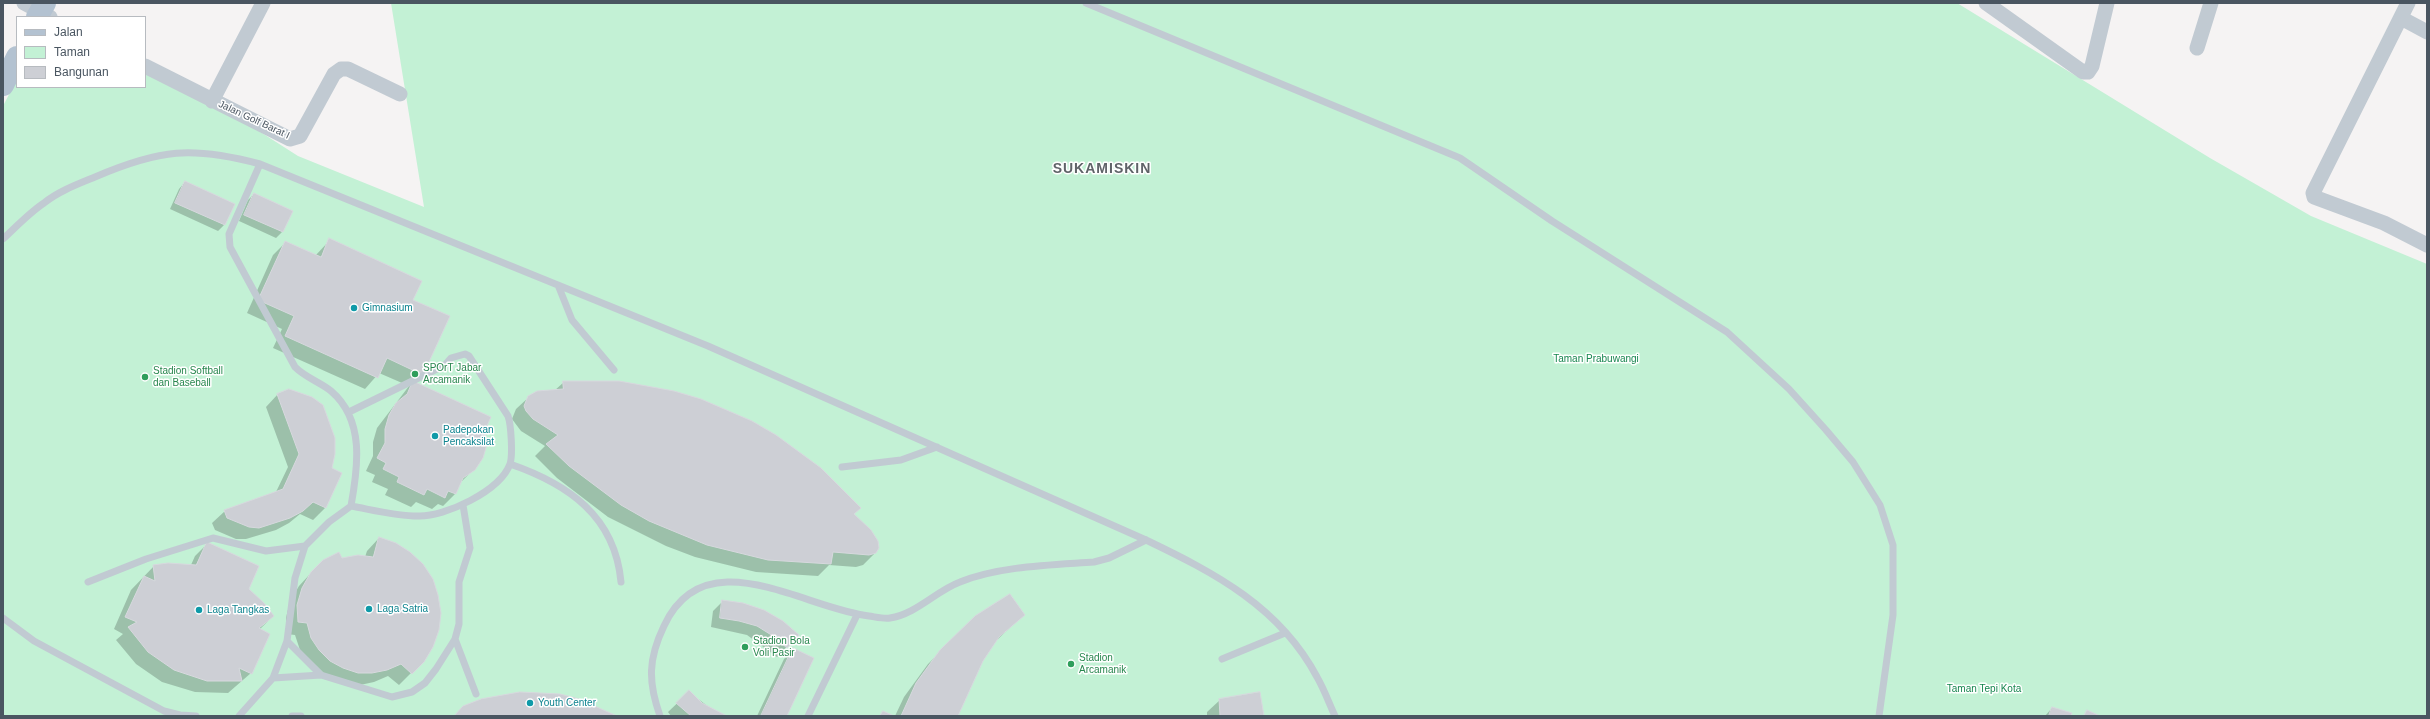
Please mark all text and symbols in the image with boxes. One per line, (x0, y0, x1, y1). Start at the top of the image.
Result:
legend (16, 16, 146, 88)
text: Jalan (54, 25, 83, 39)
text: Taman (54, 45, 90, 59)
text: Bangunan (54, 65, 109, 79)
street label: Jalan Golf Barat I (216, 98, 292, 142)
district label: SUKAMISKIN (1053, 161, 1151, 177)
place label: Gimnasium (362, 302, 413, 314)
marker: Gimnasium (349, 303, 359, 313)
park label: Taman Prabuwangi (1553, 353, 1639, 365)
place label: SPOrT Jabar Arcamanik (423, 362, 481, 386)
place label: Stadion Softball dan Baseball (153, 365, 223, 388)
marker: SPOrT Jabar Arcamanik (410, 369, 420, 379)
marker: Stadion Softball dan Baseball (140, 372, 150, 382)
place label: Padepokan Pencaksilat (443, 424, 494, 448)
marker: Padepokan Pencaksilat (430, 431, 440, 441)
place label: Laga Satria (377, 603, 428, 615)
place label: Laga Tangkas (207, 604, 269, 616)
marker: Laga Satria (364, 604, 374, 614)
marker: Laga Tangkas (194, 605, 204, 615)
place label: Stadion Bola Voli Pasir (753, 635, 810, 658)
marker: Stadion Bola Voli Pasir (740, 642, 750, 652)
place label: Stadion Arcamanik (1079, 652, 1126, 676)
marker: Stadion Arcamanik (1066, 659, 1076, 669)
park label: Taman Tepi Kota (1947, 683, 2021, 695)
place label: Youth Center (538, 697, 596, 709)
marker: Youth Center (525, 698, 535, 708)

